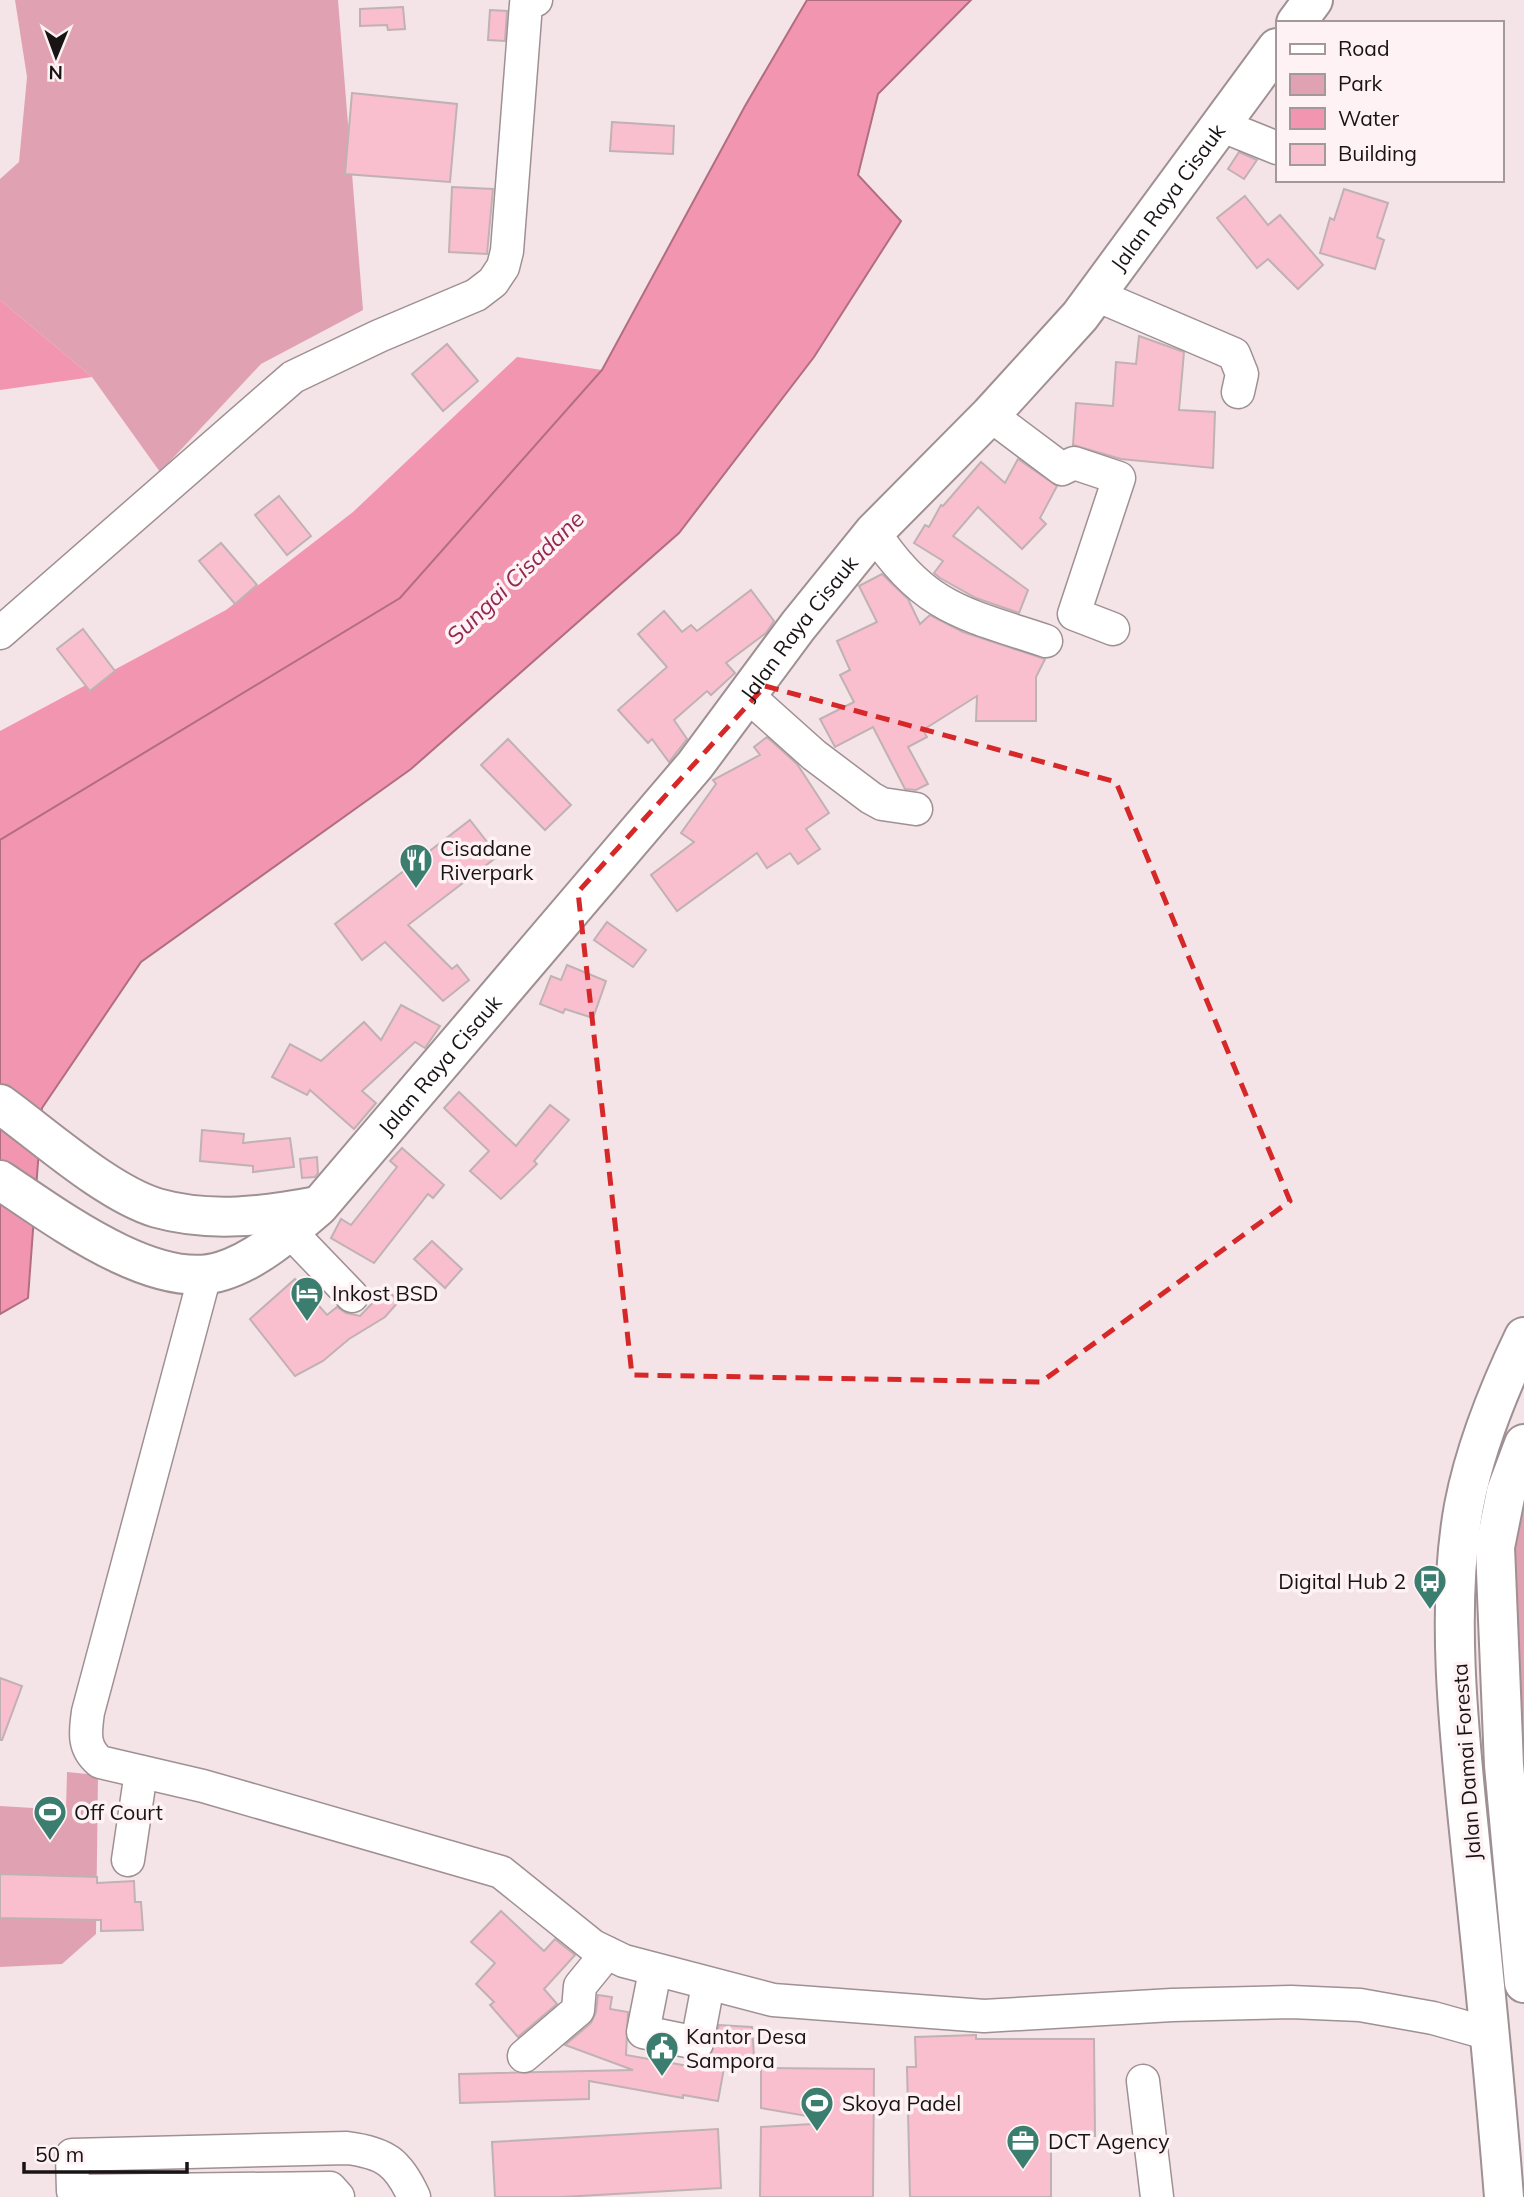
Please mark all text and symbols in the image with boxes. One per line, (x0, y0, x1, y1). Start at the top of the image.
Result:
north arrow (21, 21, 91, 91)
legend (1276, 21, 1503, 182)
text: Road (1338, 35, 1389, 61)
text: N (48, 61, 63, 85)
text: Park (1338, 70, 1382, 96)
text: Water (1338, 105, 1399, 131)
street label: Jalan Raya Cisauk (1105, 118, 1230, 276)
text: Building (1338, 140, 1417, 166)
water label: Sungai Cisadane (440, 504, 590, 650)
street label: Jalan Raya Cisauk (734, 550, 863, 705)
place label: Cisadane Riverpark (440, 835, 533, 885)
restaurant icon: Cisadane Riverpark (397, 841, 435, 890)
street label: Jalan Raya Cisauk (372, 989, 507, 1140)
hotel icon: Inkost BSD (288, 1274, 326, 1323)
place label: Inkost BSD (332, 1280, 438, 1306)
bus stop icon: Digital Hub 2 (1411, 1562, 1449, 1611)
place label: Digital Hub 2 (1278, 1568, 1406, 1594)
street label: Jalan Damai Foresta (1446, 1663, 1486, 1861)
sports icon: Off Court (31, 1793, 69, 1842)
place label: Off Court (74, 1799, 163, 1825)
place label: Kantor Desa Sampora (686, 2023, 807, 2073)
public building icon: Kantor Desa Sampora (643, 2029, 681, 2078)
sports icon: Skoya Padel (798, 2084, 836, 2133)
place label: Skoya Padel (842, 2090, 961, 2116)
office icon: DCT Agency (1004, 2122, 1042, 2171)
place label: DCT Agency (1048, 2128, 1169, 2154)
scale bar (24, 2130, 187, 2174)
text: 50 m (35, 2141, 84, 2167)

